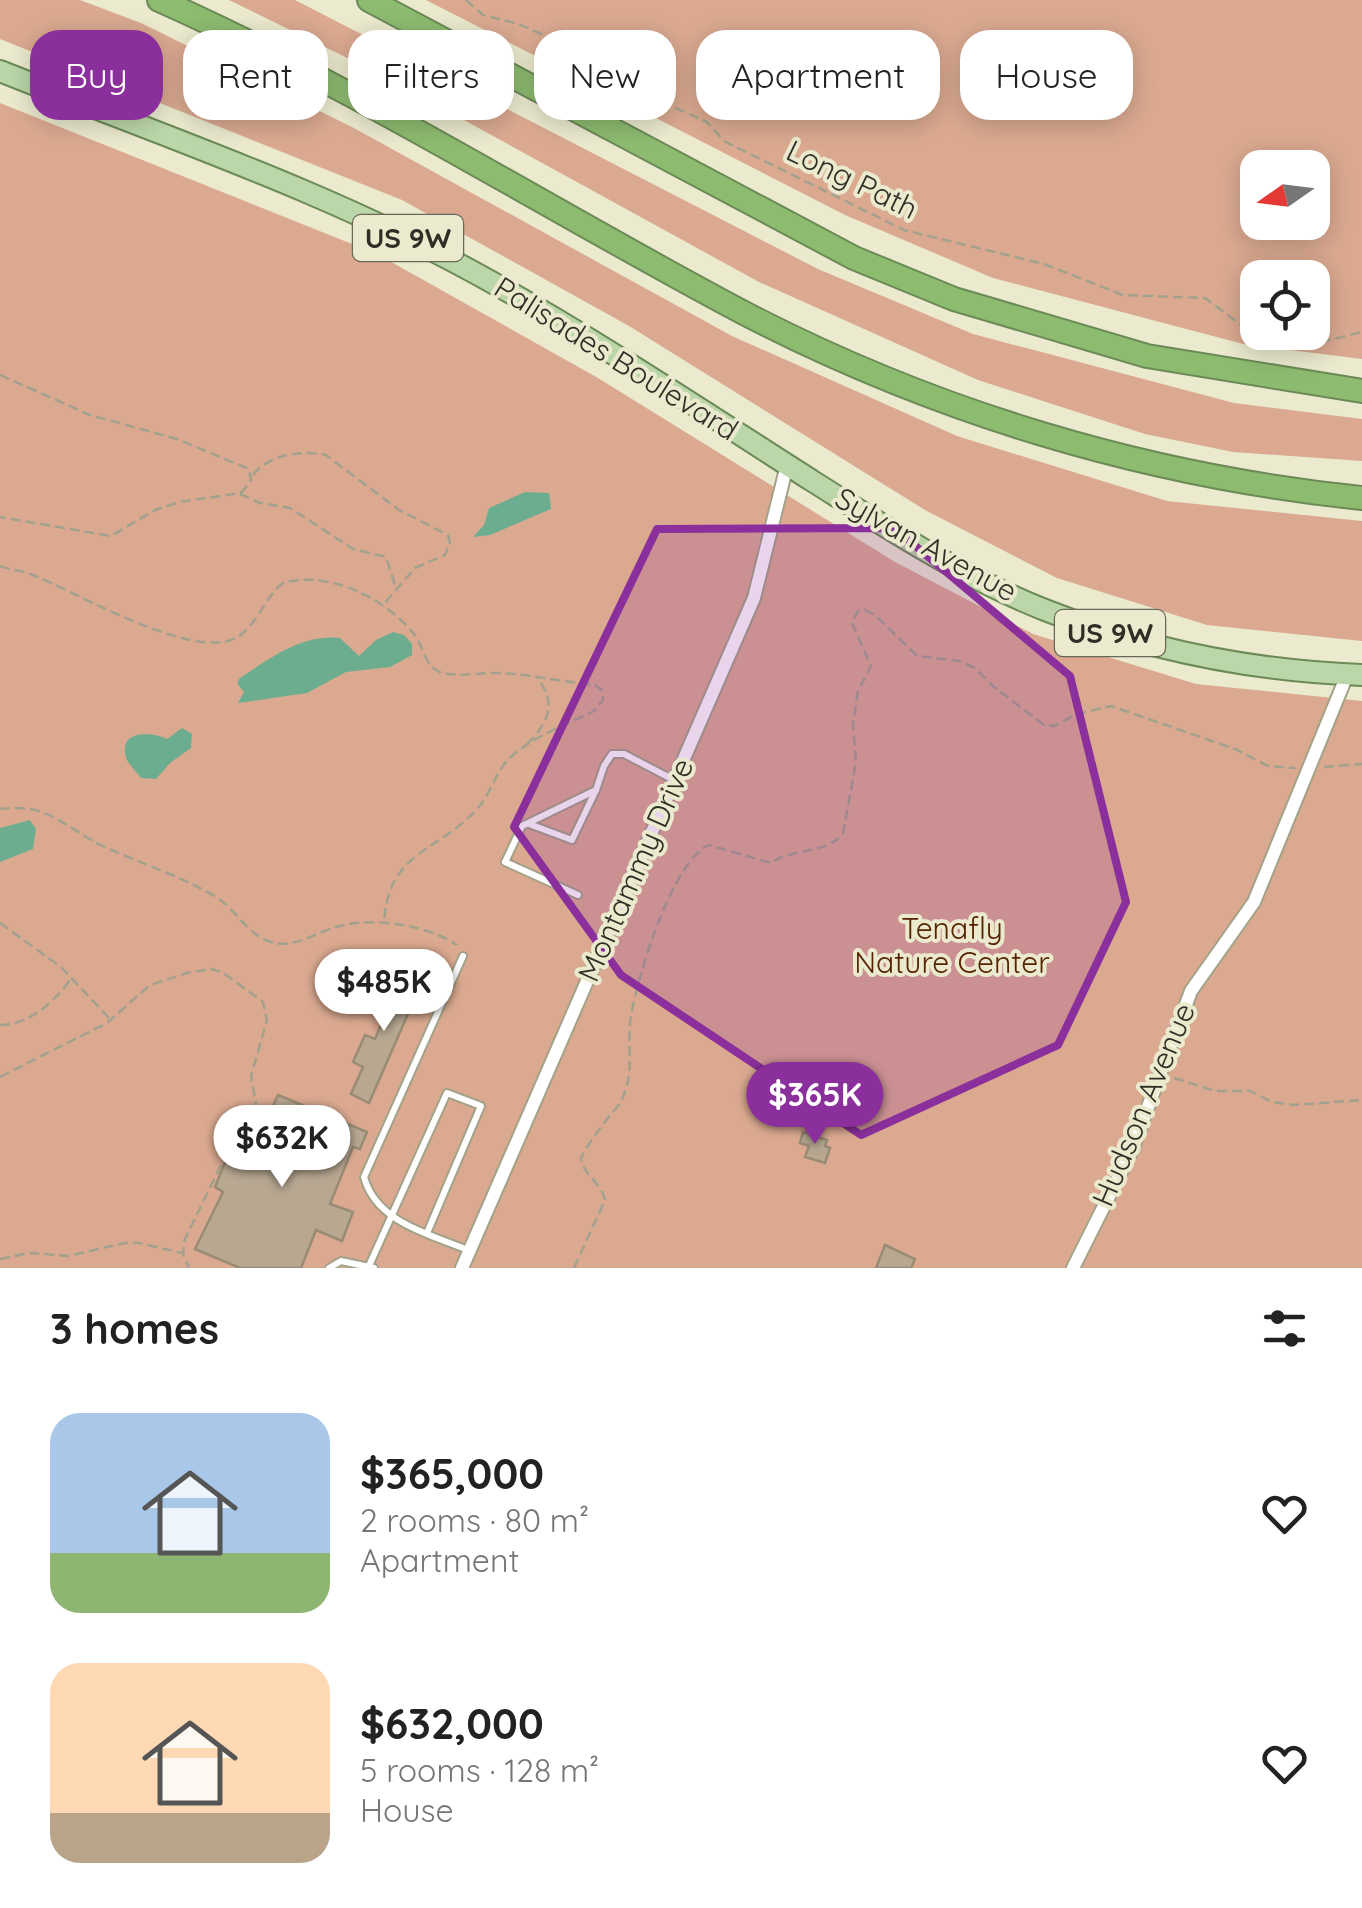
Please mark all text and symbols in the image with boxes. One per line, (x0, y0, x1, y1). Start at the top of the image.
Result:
chip: Buy (30, 30, 163, 120)
chip: Rent (183, 30, 328, 120)
chip: Filters (348, 30, 514, 120)
chip: New (534, 30, 676, 120)
chip: Apartment (696, 30, 940, 120)
chip: House (960, 30, 1133, 120)
street label: Long Path (781, 131, 924, 227)
north arrow (1240, 150, 1330, 240)
map controls (1240, 150, 1330, 350)
road number: US 9W (353, 215, 463, 261)
button: locate (1240, 260, 1330, 350)
street label: Palisades Boulevard (488, 268, 745, 449)
street label: Sylvan Avenue (829, 479, 1024, 610)
road number: US 9W (1055, 610, 1165, 656)
street label: Montammy Drive (569, 752, 701, 987)
park label: Tenafly Nature Center (854, 909, 1050, 981)
pin: $485K (314, 949, 454, 1034)
text: $485K (337, 961, 431, 1001)
street label: Hudson Avenue (1083, 997, 1203, 1212)
pin: $365K (745, 1062, 885, 1147)
text: $365K (768, 1074, 862, 1114)
pin: $632K (212, 1105, 352, 1190)
text: $632K (235, 1117, 329, 1157)
icon: filters (1257, 1301, 1312, 1356)
text: 3 homes (50, 1302, 219, 1355)
text: $365,000 (360, 1447, 544, 1500)
icon: home (130, 1453, 250, 1573)
icon: heart (1257, 1486, 1312, 1541)
text: 2 rooms · 80 m² (360, 1500, 589, 1540)
text: Apartment (360, 1540, 519, 1580)
text: $632,000 (360, 1697, 544, 1750)
icon: home (130, 1703, 250, 1823)
icon: heart (1257, 1736, 1312, 1791)
text: 5 rooms · 128 m² (360, 1750, 599, 1790)
text: House (360, 1790, 454, 1830)

